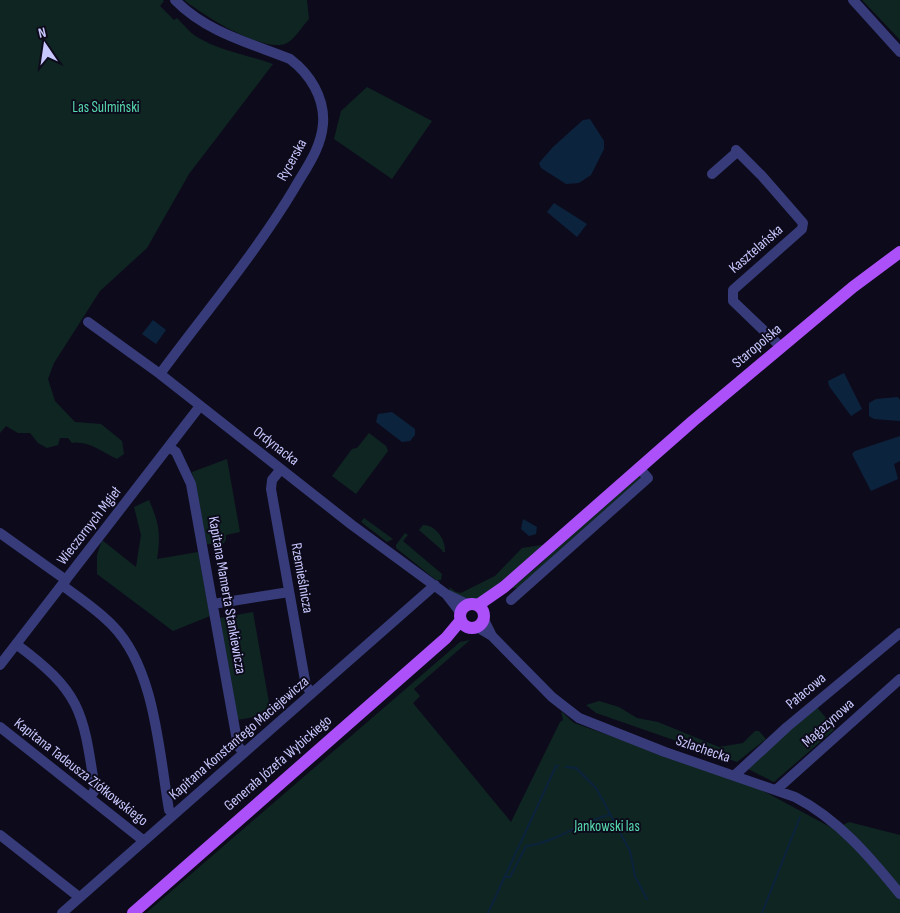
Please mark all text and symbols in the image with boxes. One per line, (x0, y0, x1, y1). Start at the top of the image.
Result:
north arrow (20, 20, 70, 70)
text: N (37, 24, 48, 42)
park label: Las Sulmiński (72, 98, 140, 117)
street label: Rycerska (273, 135, 311, 184)
street label: Kasztelańska (725, 220, 787, 278)
street label: Staropolska (728, 320, 786, 372)
street label: Ordynacka (249, 422, 303, 470)
street label: Wieczornych Mgieł (53, 483, 125, 569)
street label: Kapitana Mamerta Stankiewicza (204, 515, 250, 676)
street label: Rzemieślnicza (286, 541, 318, 615)
street label: Pałacowa (782, 669, 830, 713)
street label: Kapitana Konstantego Maciejewicza (165, 672, 313, 804)
street label: Magazynowa (798, 694, 858, 752)
street label: Generała Józefa Wybickiego (220, 711, 336, 815)
street label: Kapitana Tadeusza Ziółkowskiego (10, 714, 152, 830)
street label: Szlachecka (673, 731, 733, 767)
park label: Jankowski las (573, 817, 640, 836)

